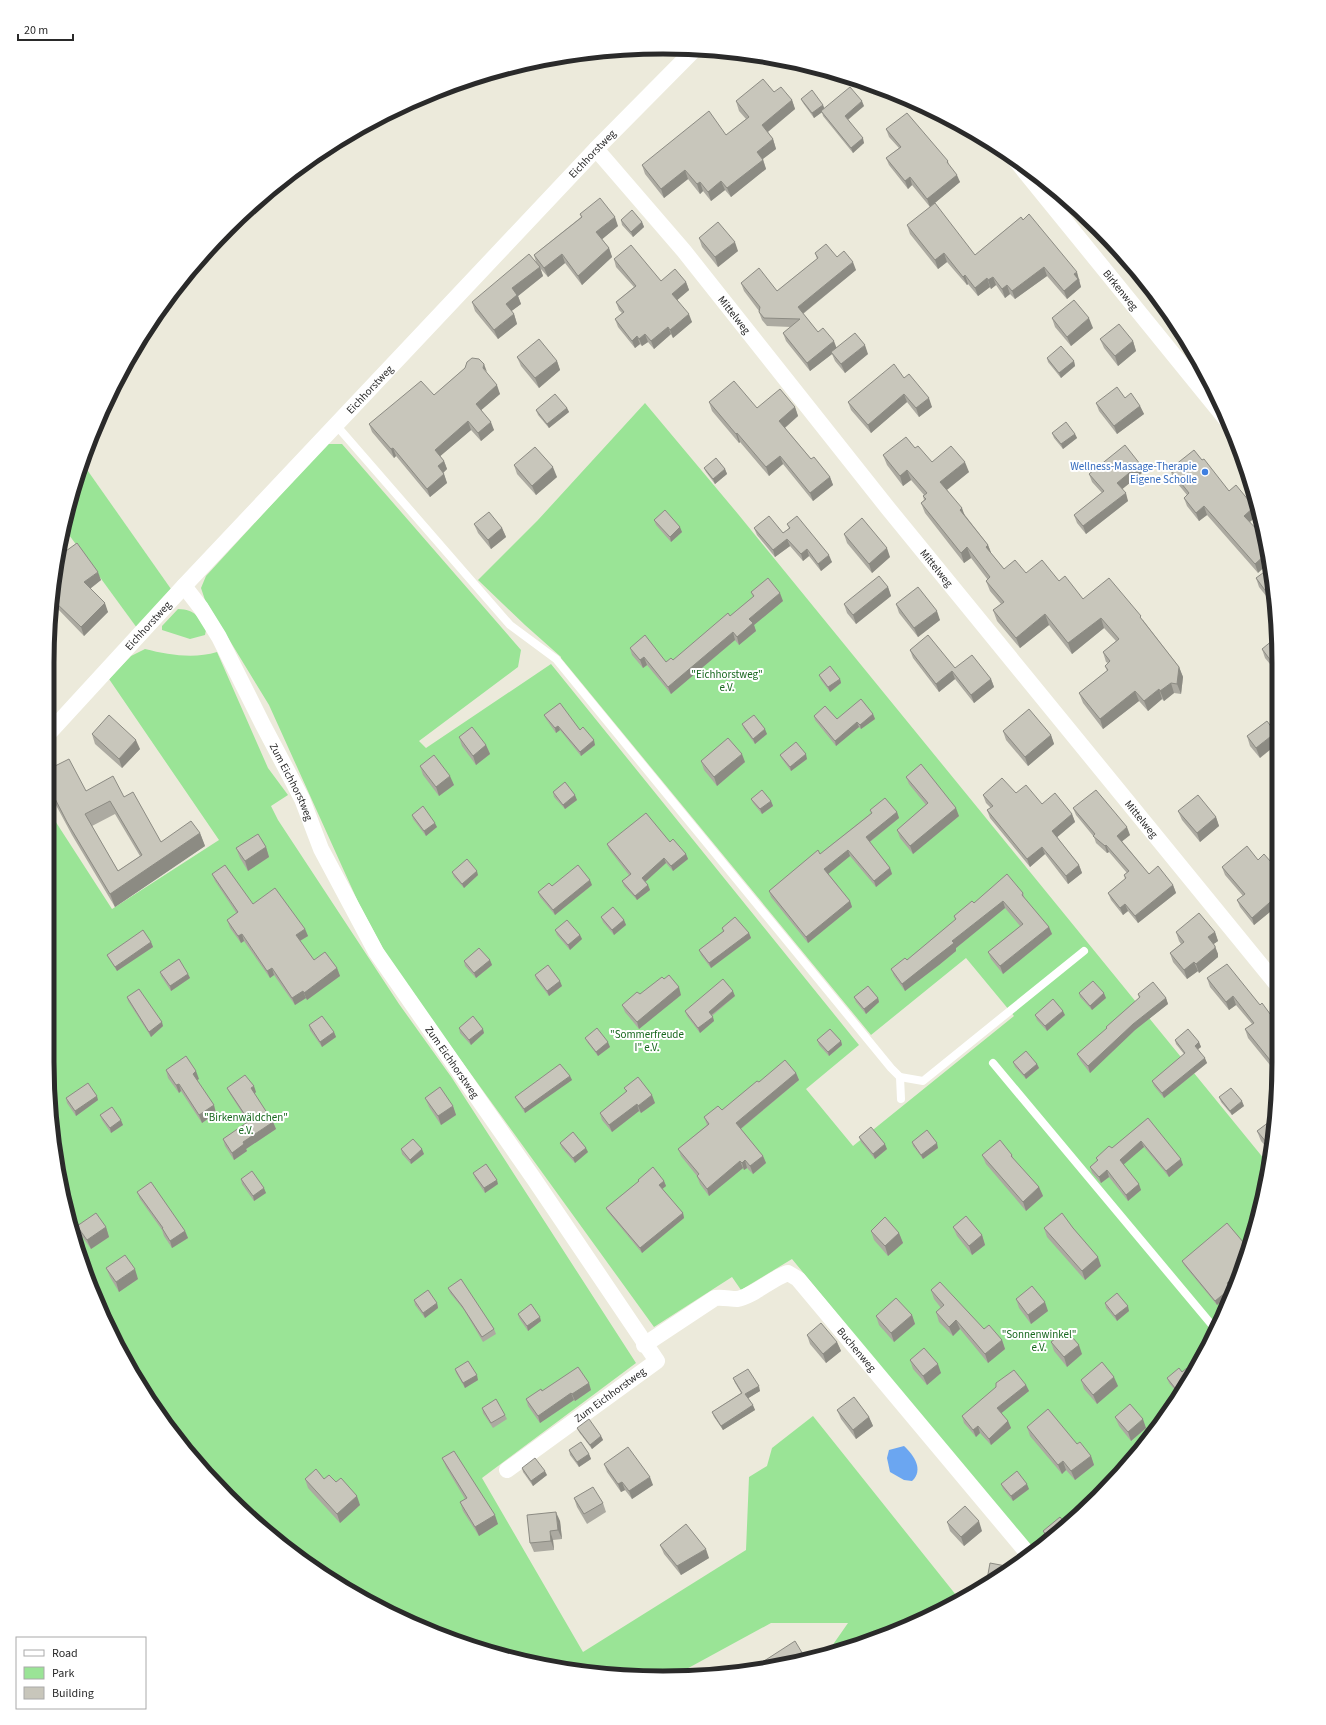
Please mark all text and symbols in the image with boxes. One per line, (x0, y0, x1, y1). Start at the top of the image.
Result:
scale bar (18, 16, 73, 42)
text: 20 m (24, 22, 48, 39)
street label: Eichhorstweg (565, 126, 619, 181)
street label: Birkenweg (1100, 266, 1142, 314)
street label: Mittelweg (715, 292, 755, 337)
street label: Eichhorstweg (343, 361, 397, 417)
place label: Wellness-Massage-Therapie Eigene Scholle (1070, 459, 1198, 487)
marker: Wellness-Massage-Therapie Eigene Scholle (1200, 467, 1210, 477)
street label: Mittelweg (917, 546, 957, 590)
street label: Eichhorstweg (121, 597, 175, 653)
park label: "Eichhorstweg" e.V. (691, 667, 763, 695)
street label: Zum Eichhorstweg (266, 740, 317, 823)
street label: Mittelweg (1122, 797, 1162, 841)
street label: Zum Eichhorstweg (422, 1023, 483, 1101)
park label: "Sommerfreude I" e.V. (610, 1027, 684, 1055)
park label: "Birkenwäldchen" e.V. (204, 1110, 288, 1138)
street label: Buchenweg (834, 1324, 880, 1375)
park label: "Sonnenwinkel" e.V. (1002, 1327, 1076, 1355)
street label: Zum Eichhorstweg (571, 1364, 649, 1426)
legend (16, 1637, 146, 1709)
text: Road (52, 1645, 78, 1662)
text: Park (52, 1665, 74, 1682)
text: Building (52, 1685, 94, 1702)

